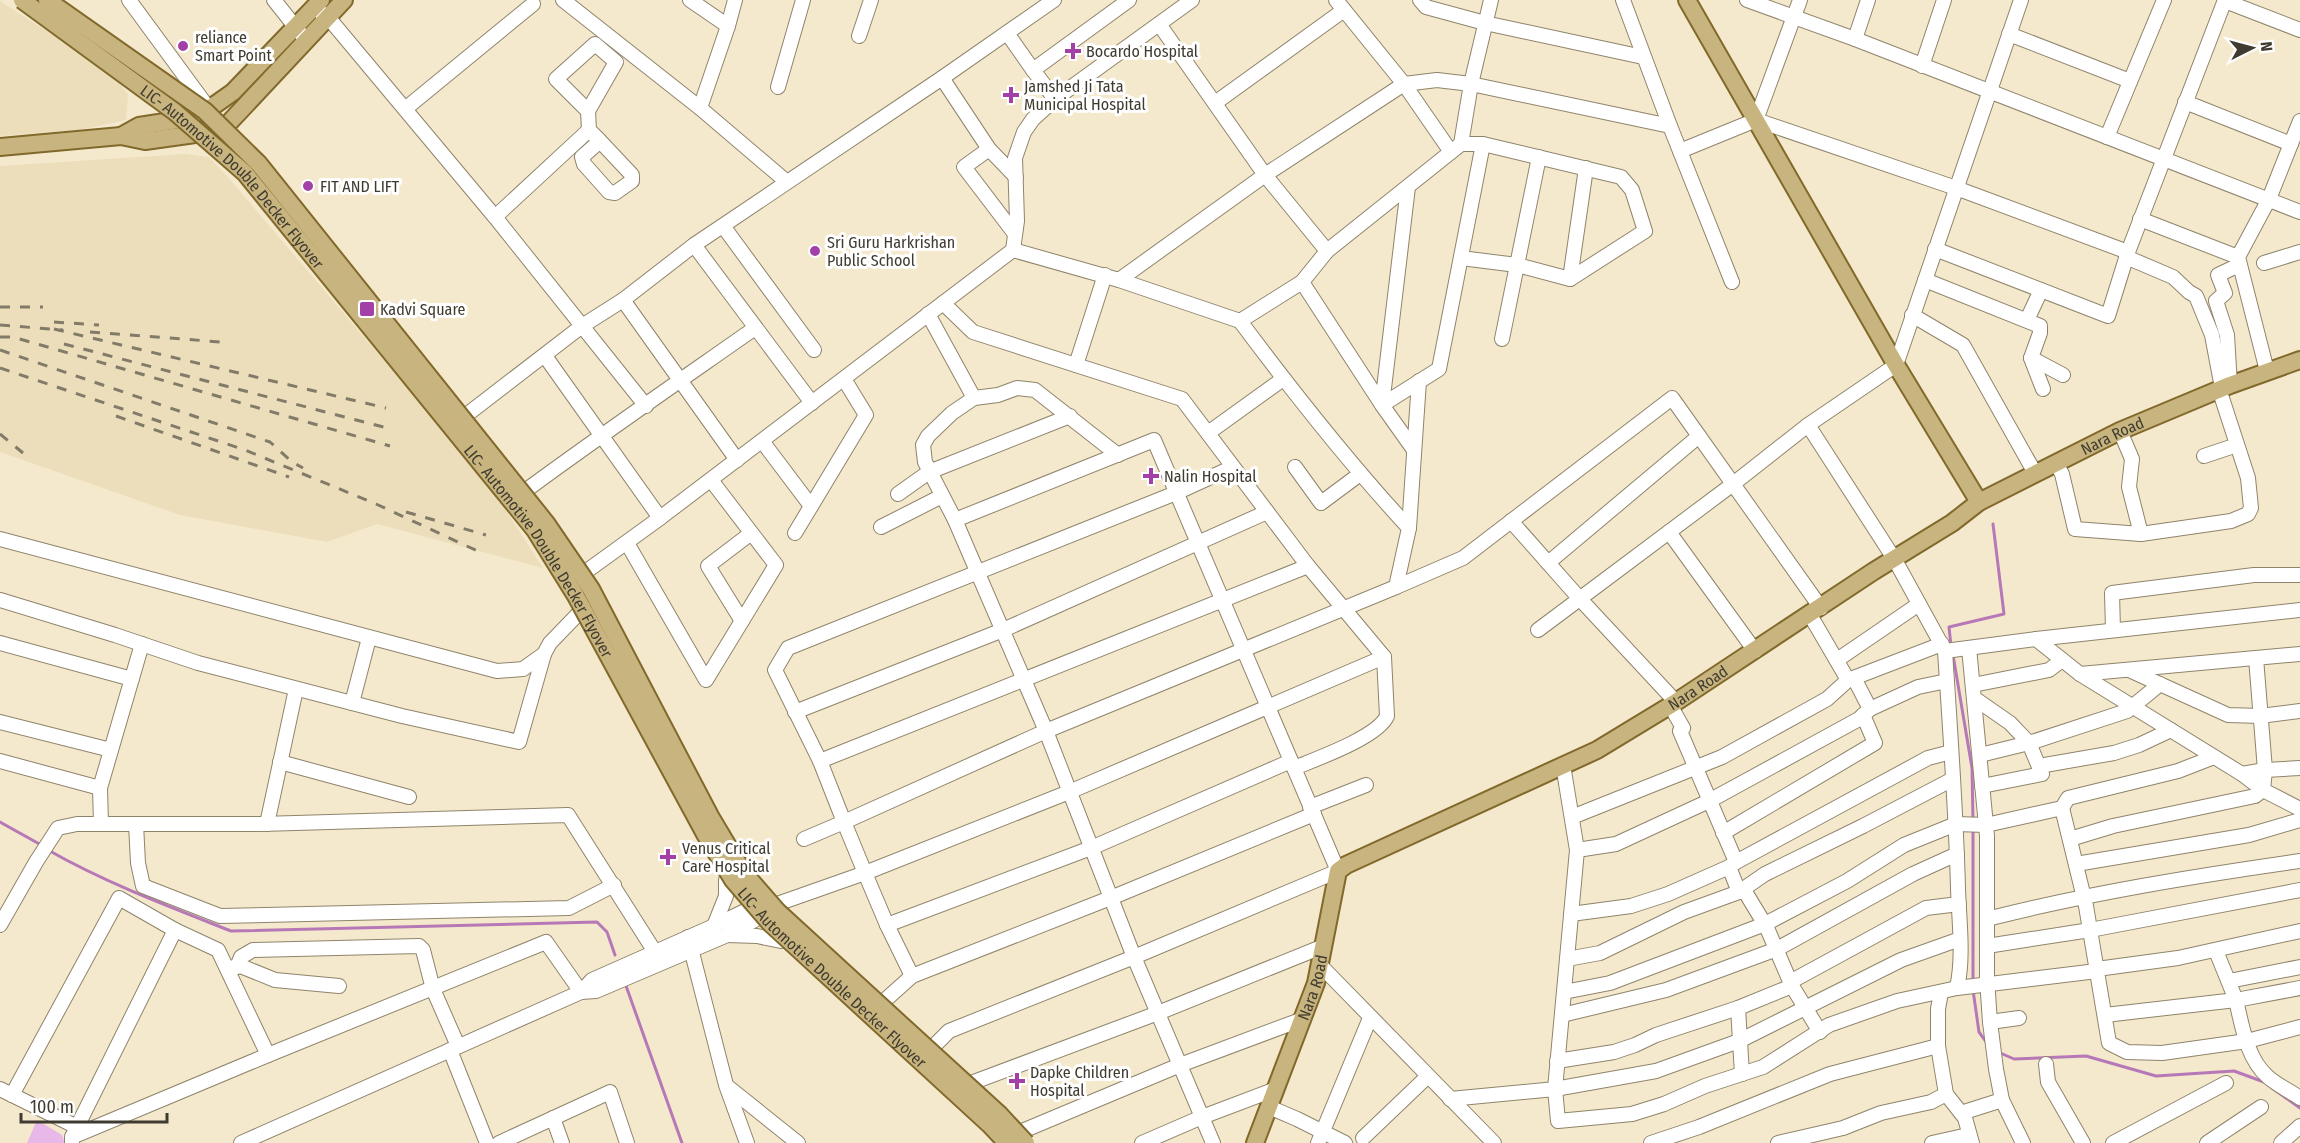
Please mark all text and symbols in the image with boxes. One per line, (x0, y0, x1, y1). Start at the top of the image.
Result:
north arrow (2222, 18, 2282, 78)
place label: reliance Smart Point (195, 28, 272, 65)
marker: reliance Smart Point (176, 39, 190, 53)
text: N (2256, 41, 2276, 52)
marker: Bocardo Hospital (1064, 42, 1082, 60)
place label: Bocardo Hospital (1086, 42, 1198, 61)
place label: Jamshed Ji Tata Municipal Hospital (1024, 77, 1146, 114)
street label: LIC- Automotive Double Decker Flyover (137, 81, 328, 273)
marker: Jamshed Ji Tata Municipal Hospital (1002, 86, 1020, 104)
place label: FIT AND LIFT (320, 177, 400, 196)
marker: FIT AND LIFT (301, 179, 315, 193)
place label: Sri Guru Harkrishan Public School (827, 233, 955, 270)
marker: Sri Guru Harkrishan Public School (808, 244, 822, 258)
marker: Kadvi Square (358, 300, 376, 318)
place label: Kadvi Square (380, 300, 466, 319)
street label: Nara Road (2078, 413, 2147, 459)
street label: LIC- Automotive Double Decker Flyover (460, 441, 617, 661)
marker: Nalin Hospital (1142, 467, 1160, 485)
place label: Nalin Hospital (1164, 467, 1256, 486)
street label: Nara Road (1665, 661, 1731, 714)
place label: Venus Critical Care Hospital (682, 839, 770, 876)
marker: Venus Critical Care Hospital (659, 848, 677, 866)
street label: LIC- Automotive Double Decker Flyover (734, 883, 931, 1072)
street label: Nara Road (1293, 953, 1331, 1023)
place label: Dapke Children Hospital (1030, 1063, 1129, 1100)
marker: Dapke Children Hospital (1008, 1072, 1026, 1090)
scale bar (21, 1086, 166, 1124)
text: 100 m (30, 1096, 74, 1118)

